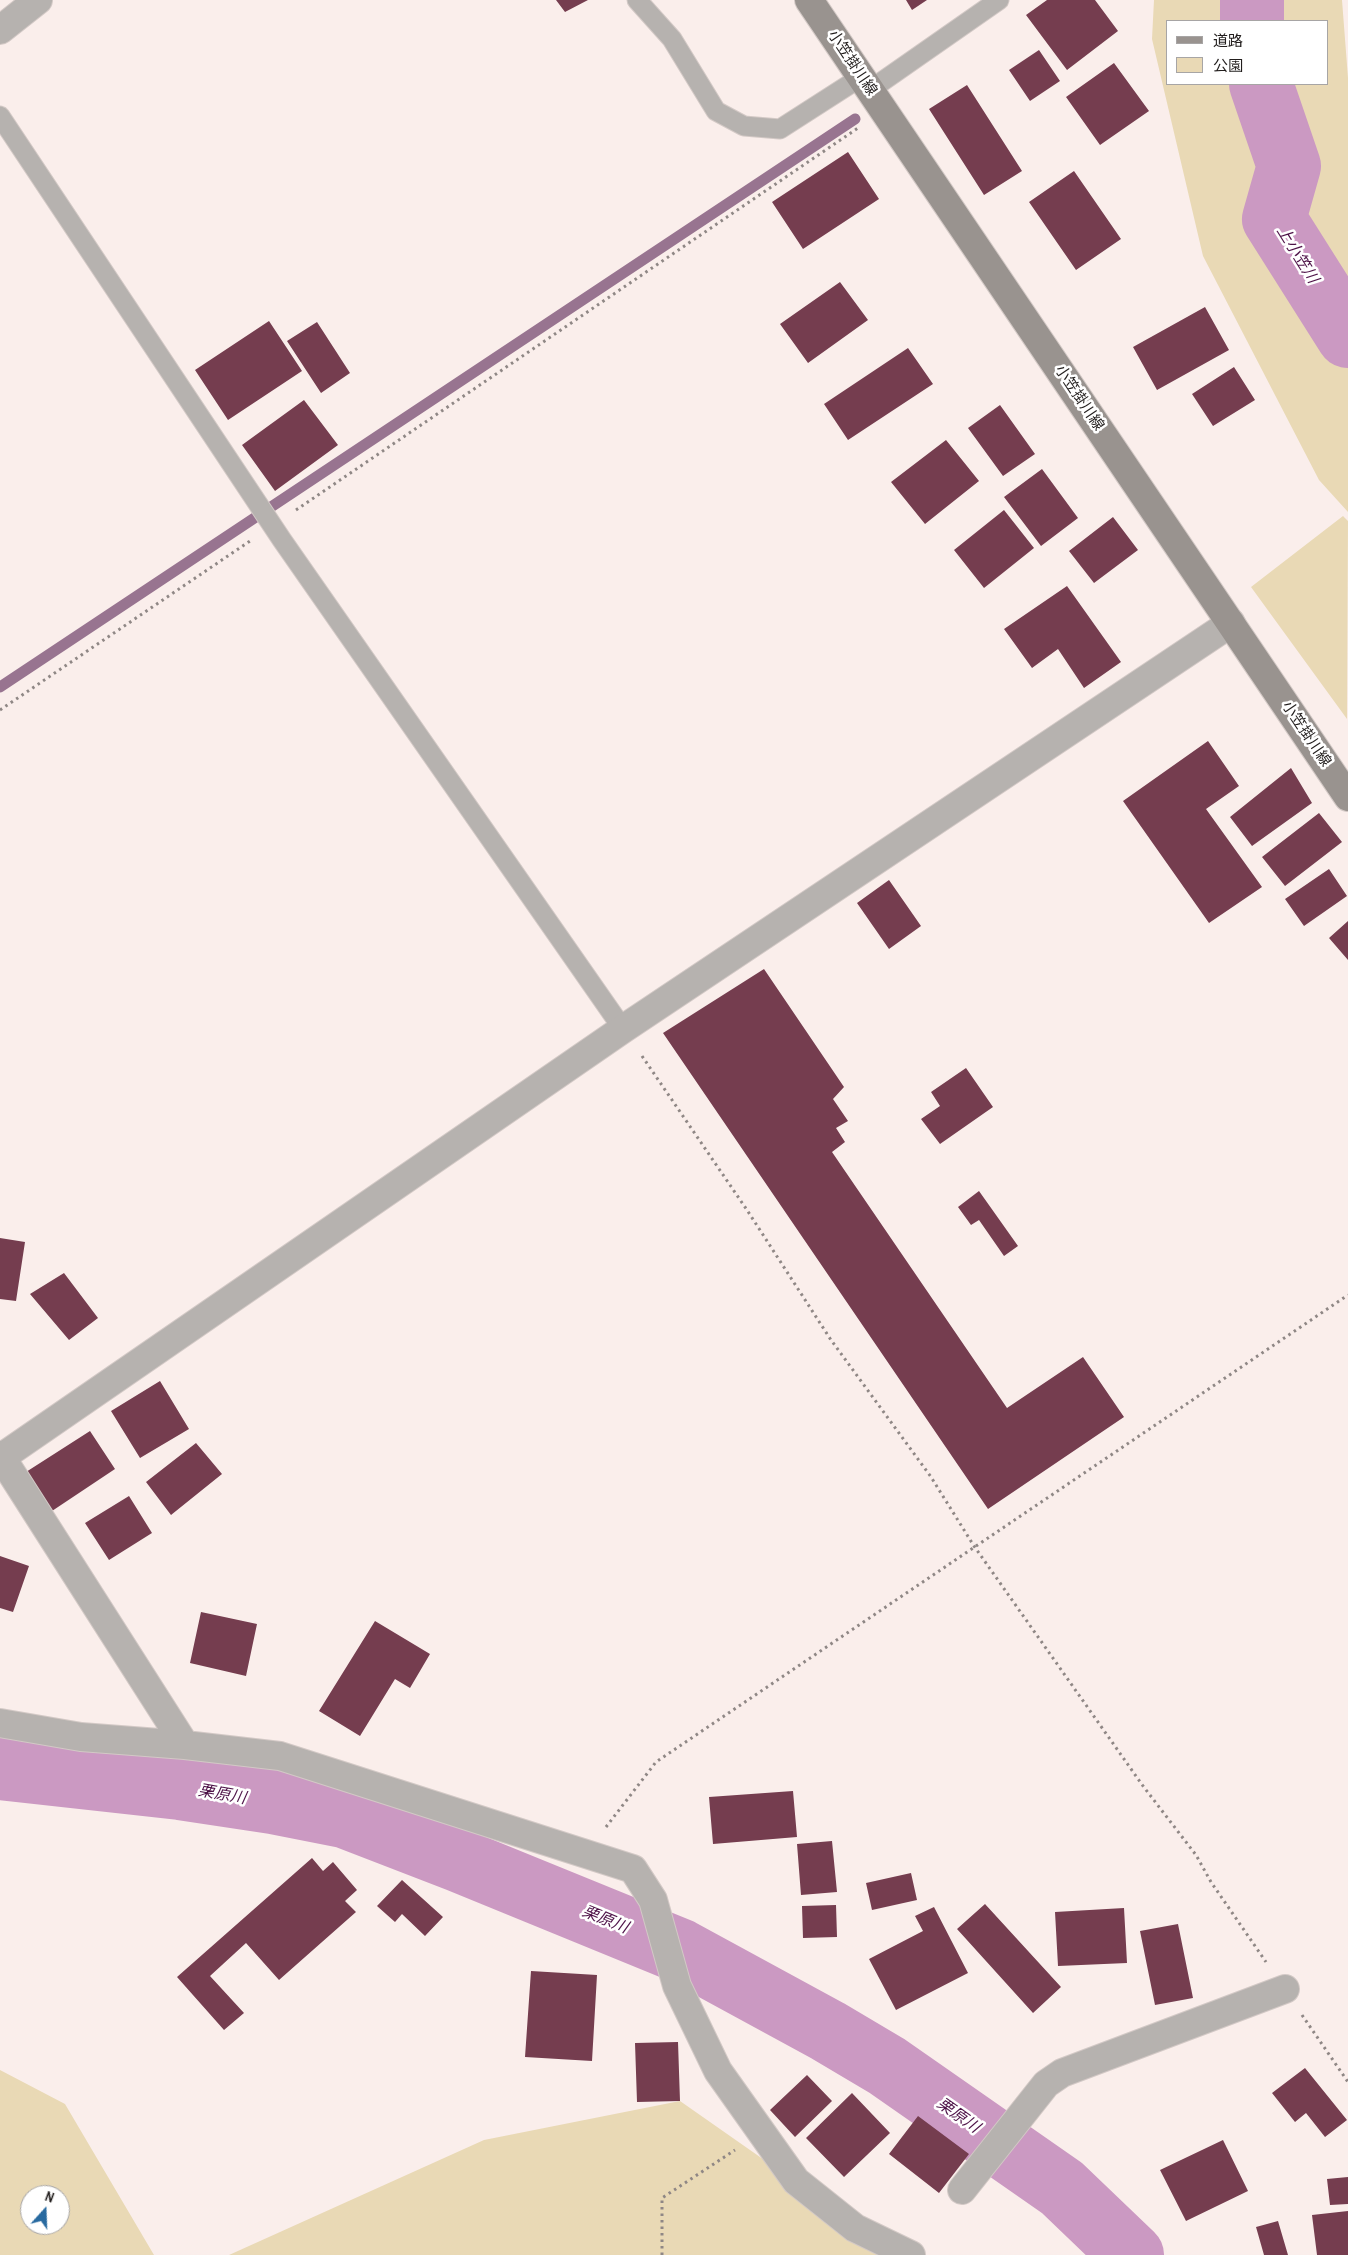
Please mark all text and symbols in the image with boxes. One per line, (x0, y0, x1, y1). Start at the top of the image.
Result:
legend (1166, 20, 1328, 85)
street label: 小笠掛川線 (824, 27, 880, 99)
text: 道路 (1213, 30, 1243, 51)
text: 公園 (1213, 55, 1243, 76)
water label: 上小笠川 (1272, 223, 1322, 287)
street label: 小笠掛川線 (1051, 362, 1107, 434)
street label: 小笠掛川線 (1278, 698, 1334, 770)
water label: 栗原川 (197, 1781, 247, 1809)
water label: 栗原川 (579, 1902, 631, 1938)
water label: 栗原川 (933, 2094, 983, 2138)
north arrow (20, 2185, 70, 2235)
text: N (43, 2187, 57, 2207)

